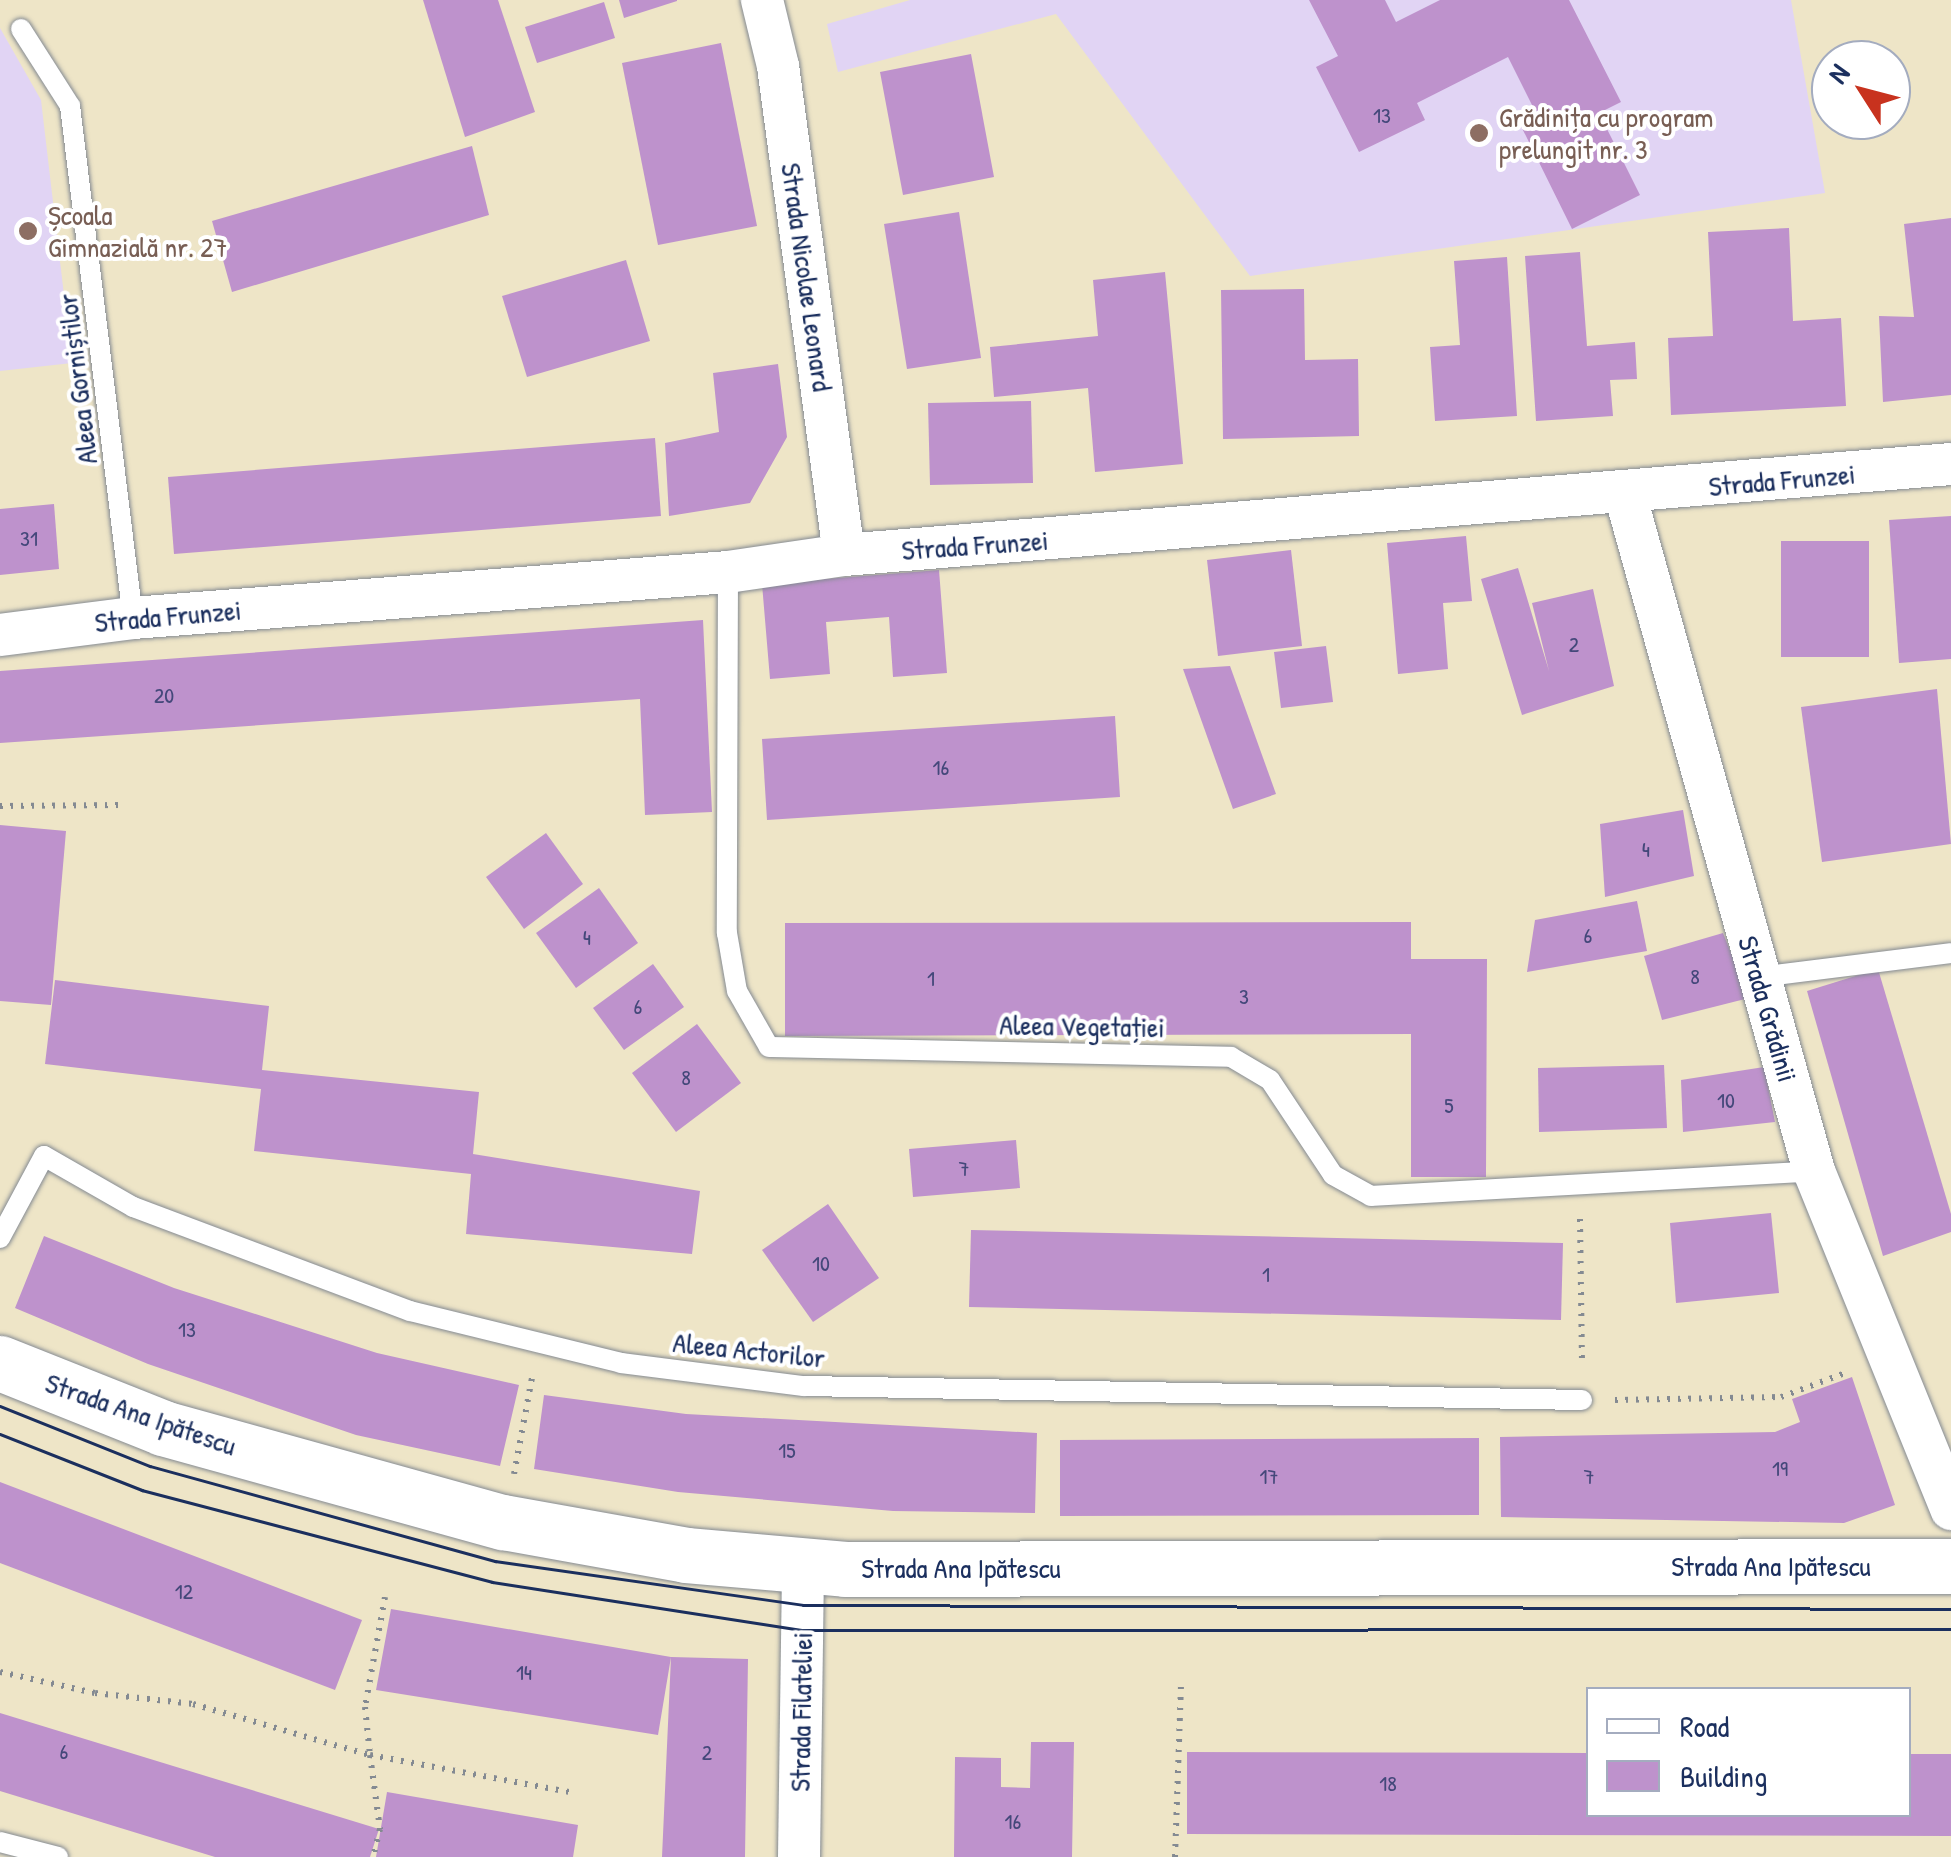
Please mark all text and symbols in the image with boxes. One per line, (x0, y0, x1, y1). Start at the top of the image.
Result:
north arrow (1811, 40, 1911, 140)
text: N (1819, 56, 1858, 91)
place label: Grădinița cu program prelungit nr. 3 (1499, 100, 1713, 166)
house number: 13 (1373, 103, 1391, 129)
marker: Grădinița cu program prelungit nr. 3 (1468, 122, 1490, 144)
street label: Strada Nicolae Leonard (774, 161, 840, 393)
place label: Școala Gimnazială nr. 27 (48, 198, 227, 264)
marker: Școala Gimnazială nr. 27 (17, 220, 39, 242)
street label: Aleea Gorniștilor (50, 292, 104, 466)
street label: Strada Frunzei (1707, 457, 1857, 503)
street label: Strada Frunzei (900, 523, 1050, 567)
house number: 31 (20, 526, 38, 552)
street label: Strada Frunzei (93, 593, 243, 639)
house number: 2 (1569, 632, 1579, 658)
house number: 20 (154, 683, 174, 709)
house number: 16 (933, 755, 949, 781)
house number: 4 (1642, 837, 1650, 863)
house number: 6 (1584, 923, 1592, 949)
house number: 4 (583, 925, 591, 951)
street label: Strada Grădinii (1731, 932, 1805, 1086)
house number: 8 (1690, 964, 1700, 990)
house number: 1 (927, 966, 935, 992)
house number: 3 (1239, 984, 1249, 1010)
house number: 6 (634, 994, 642, 1020)
street label: Aleea Vegetației (999, 1008, 1165, 1044)
house number: 8 (681, 1065, 691, 1091)
house number: 10 (1717, 1088, 1735, 1114)
house number: 5 (1444, 1093, 1454, 1119)
house number: 7 (959, 1156, 969, 1182)
house number: 10 (812, 1251, 830, 1277)
house number: 1 (1262, 1262, 1270, 1288)
house number: 13 (178, 1317, 196, 1343)
street label: Aleea Actorilor (671, 1325, 827, 1375)
street label: Strada Ana Ipătescu (41, 1366, 241, 1462)
house number: 15 (778, 1438, 796, 1464)
house number: 19 (1772, 1456, 1788, 1482)
house number: 17 (1260, 1464, 1278, 1490)
house number: 7 (1584, 1464, 1594, 1490)
street label: Strada Ana Ipătescu (1671, 1549, 1871, 1583)
street label: Strada Ana Ipătescu (861, 1551, 1061, 1585)
house number: 12 (175, 1579, 193, 1605)
street label: Strada Filateliei (783, 1632, 819, 1792)
house number: 14 (516, 1660, 532, 1686)
legend (1586, 1687, 1911, 1817)
text: Road (1680, 1706, 1729, 1746)
house number: 6 (60, 1739, 68, 1765)
house number: 2 (702, 1740, 712, 1766)
text: Building (1680, 1756, 1767, 1796)
house number: 18 (1379, 1771, 1397, 1797)
house number: 16 (1005, 1809, 1021, 1835)

